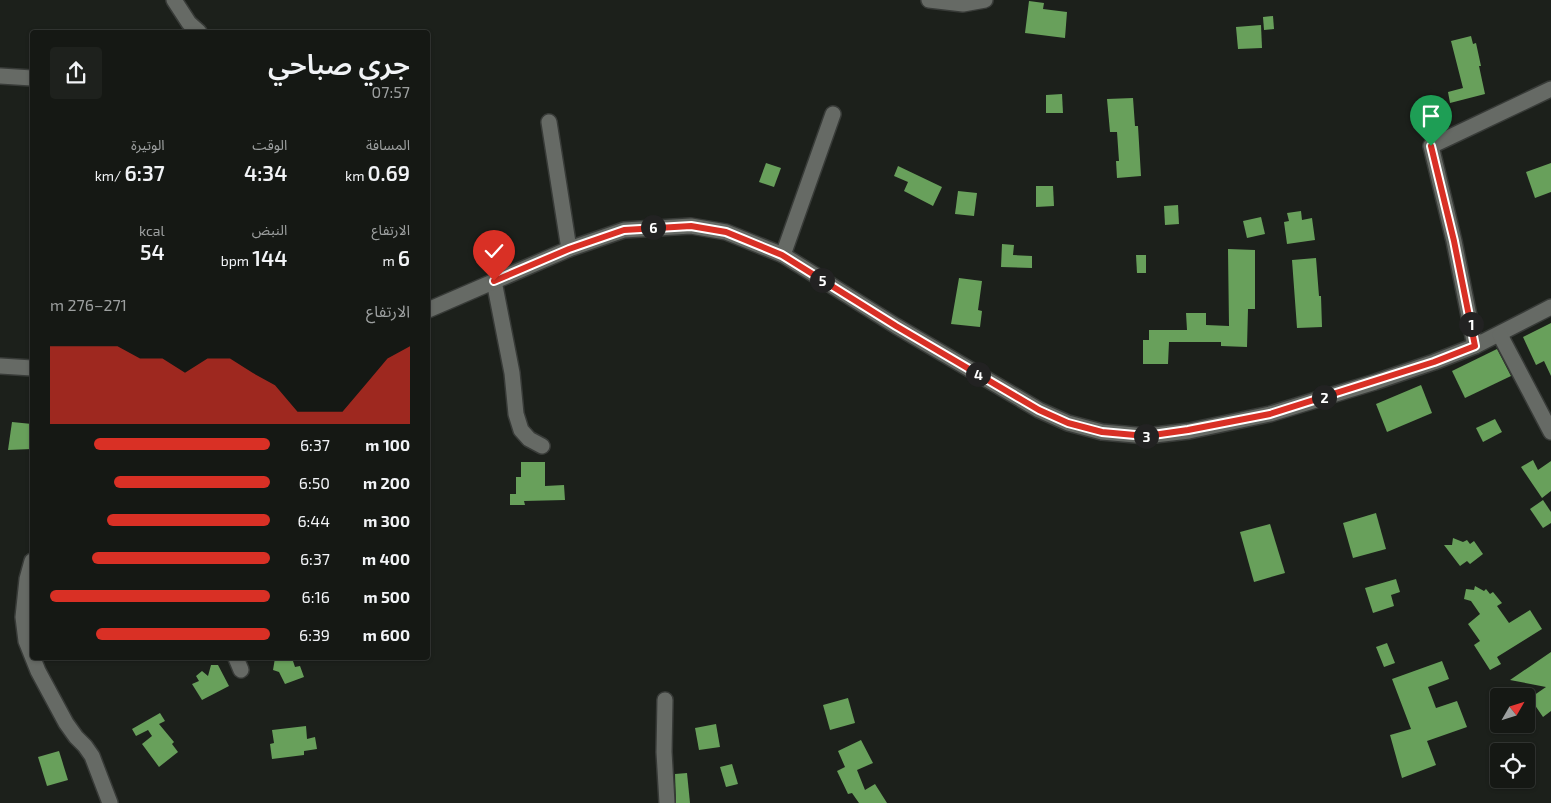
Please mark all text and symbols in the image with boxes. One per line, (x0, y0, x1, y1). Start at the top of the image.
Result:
text: جري صباحي (268, 46, 410, 80)
button: share (50, 47, 102, 99)
text: 07:57 (372, 82, 410, 101)
pin (1410, 95, 1452, 146)
icon: arrive (1417, 102, 1445, 130)
text: الوتيرة (131, 136, 165, 153)
text: الوقت (252, 136, 287, 153)
text: المسافة (366, 136, 410, 153)
text: 6:37 (124, 160, 165, 185)
text: 4:34 (244, 160, 287, 185)
text: 0.69 (368, 160, 410, 185)
text: /km (95, 167, 124, 184)
text: km (345, 167, 368, 184)
pin: 6 (640, 214, 666, 240)
text: 6 (649, 219, 658, 236)
text: النبض (252, 221, 287, 238)
text: الارتفاع (372, 221, 410, 238)
text: kcal (139, 222, 165, 239)
pin (473, 230, 515, 281)
icon: check (480, 237, 508, 265)
text: 54 (140, 239, 165, 264)
text: 144 (252, 245, 287, 270)
text: 6 (398, 245, 410, 270)
text: bpm (221, 252, 252, 269)
text: m (382, 252, 398, 269)
pin: 5 (810, 268, 834, 292)
text: 5 (819, 272, 826, 289)
text: 271–276 m (50, 295, 127, 314)
text: الارتفاع (366, 301, 410, 320)
pin: 1 (1458, 312, 1484, 336)
text: 1 (1468, 316, 1475, 333)
pin: 4 (966, 362, 990, 386)
text: 4 (974, 366, 983, 383)
pin: 2 (1312, 384, 1336, 410)
text: 2 (1320, 389, 1329, 406)
pin: 3 (1134, 424, 1158, 448)
text: 3 (1143, 428, 1150, 445)
text: 6:37 (300, 435, 330, 454)
text: 100 m (365, 435, 410, 454)
text: 6:50 (299, 473, 330, 492)
text: 200 m (363, 473, 410, 492)
text: 6:44 (297, 511, 330, 530)
text: 300 m (363, 511, 410, 530)
text: 6:37 (300, 549, 330, 568)
text: 400 m (362, 549, 410, 568)
text: 6:16 (302, 587, 330, 606)
text: 500 m (363, 587, 410, 606)
text: 6:39 (299, 625, 330, 644)
text: 600 m (363, 625, 410, 644)
north arrow (1490, 688, 1535, 732)
map controls (1490, 688, 1535, 788)
button: locate (1490, 743, 1535, 788)

